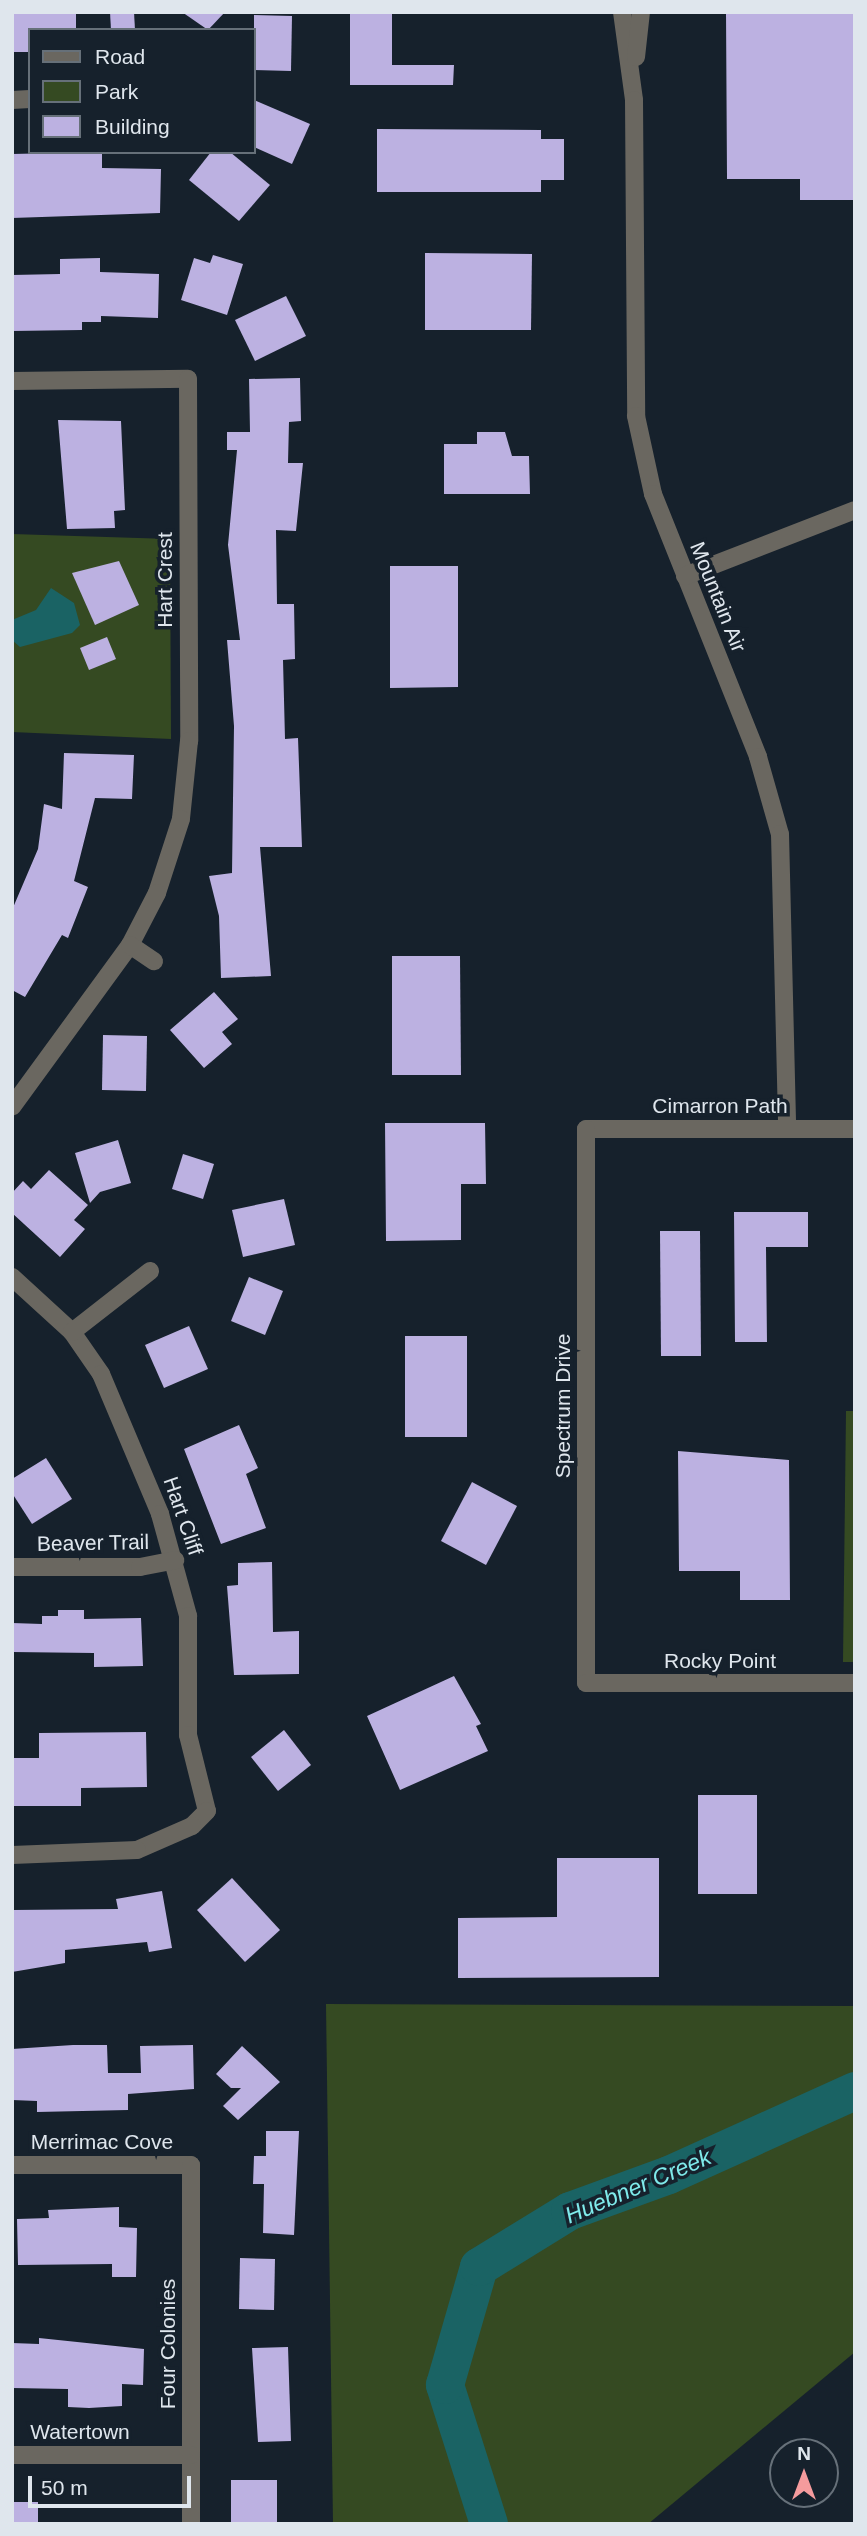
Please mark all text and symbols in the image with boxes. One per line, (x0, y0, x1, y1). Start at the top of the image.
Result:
legend (28, 28, 256, 154)
text: Road (95, 45, 145, 68)
text: Park (95, 80, 138, 103)
text: Building (95, 115, 170, 138)
street label: Hart Crest (152, 532, 178, 628)
street label: Mountain Air (684, 538, 752, 656)
street label: Cimarron Path (652, 1093, 788, 1119)
street label: Spectrum Drive (550, 1334, 576, 1478)
street label: Hart Cliff (158, 1473, 208, 1559)
street label: Beaver Trail (37, 1529, 149, 1557)
street label: Rocky Point (664, 1648, 776, 1674)
street label: Merrimac Cove (31, 2129, 173, 2155)
water label: Huebner Creek (561, 2143, 715, 2229)
street label: Four Colonies (155, 2279, 181, 2409)
street label: Watertown (30, 2419, 130, 2445)
north arrow (769, 2438, 839, 2508)
text: N (797, 2443, 811, 2464)
scale bar (32, 2462, 194, 2506)
text: 50 m (41, 2476, 88, 2499)

